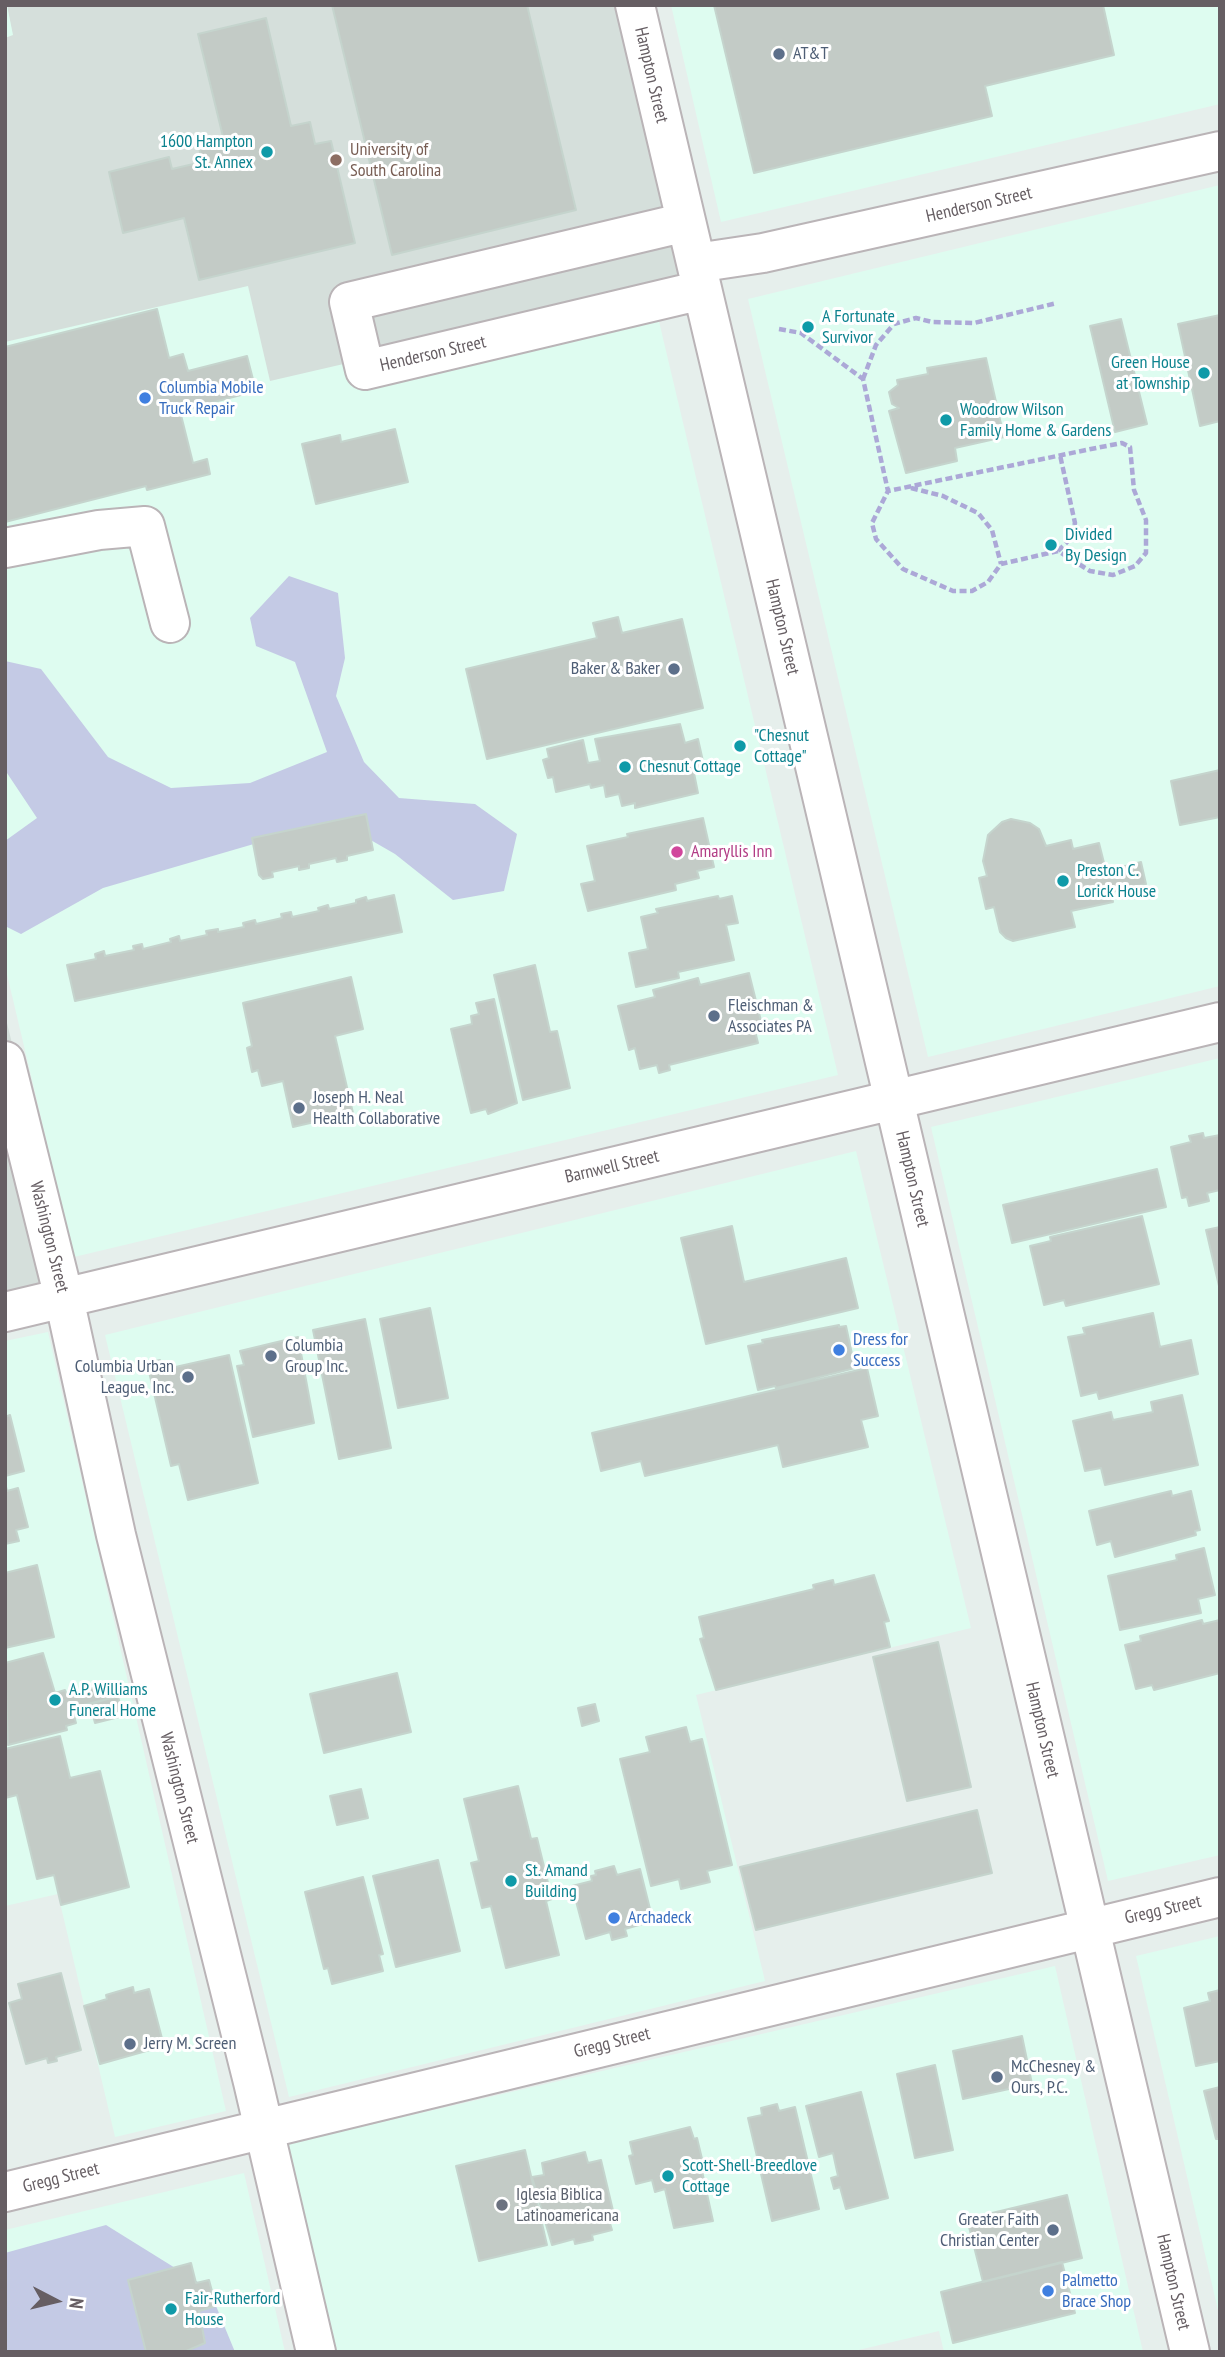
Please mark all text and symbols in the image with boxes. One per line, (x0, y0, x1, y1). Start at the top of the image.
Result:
street label: Hampton Street (629, 25, 673, 125)
place label: AT&T (793, 43, 828, 65)
marker: AT&T (771, 46, 787, 62)
place label: 1600 Hampton St. Annex (160, 131, 253, 174)
place label: University of South Carolina (350, 139, 441, 182)
marker: 1600 Hampton St. Annex (259, 144, 275, 160)
marker: University of South Carolina (328, 152, 344, 168)
street label: Henderson Street (924, 182, 1034, 228)
place label: A Fortunate Survivor (822, 306, 895, 348)
marker: A Fortunate Survivor (800, 319, 816, 335)
street label: Henderson Street (378, 331, 488, 377)
place label: Green House at Township (1111, 352, 1190, 394)
marker: Green House at Township (1196, 365, 1212, 381)
place label: Columbia Mobile Truck Repair (159, 377, 264, 420)
marker: Columbia Mobile Truck Repair (137, 390, 153, 406)
place label: Woodrow Wilson Family Home & Gardens (960, 399, 1111, 442)
marker: Woodrow Wilson Family Home & Gardens (938, 412, 954, 428)
place label: Divided By Design (1065, 524, 1127, 566)
marker: Divided By Design (1043, 537, 1059, 553)
street label: Hampton Street (760, 577, 804, 677)
place label: Baker & Baker (571, 658, 660, 680)
marker: Baker & Baker (666, 661, 682, 677)
place label: "Chesnut Cottage" (754, 725, 809, 768)
marker: "Chesnut Cottage" (732, 738, 748, 754)
place label: Chesnut Cottage (639, 756, 741, 778)
marker: Chesnut Cottage (617, 759, 633, 775)
place label: Amaryllis Inn (691, 841, 772, 863)
marker: Amaryllis Inn (669, 844, 685, 860)
place label: Preston C. Lorick House (1077, 860, 1156, 903)
marker: Preston C. Lorick House (1055, 873, 1071, 889)
place label: Fleischman & Associates PA (728, 995, 814, 1038)
marker: Fleischman & Associates PA (706, 1008, 722, 1024)
place label: Joseph H. Neal Health Collaborative (313, 1087, 440, 1130)
marker: Joseph H. Neal Health Collaborative (291, 1100, 307, 1116)
street label: Hampton Street (890, 1129, 934, 1229)
street label: Barnwell Street (563, 1146, 661, 1188)
street label: Washington Street (25, 1179, 73, 1295)
place label: Dress for Success (853, 1329, 908, 1372)
place label: Columbia Group Inc. (285, 1335, 348, 1378)
marker: Dress for Success (831, 1342, 847, 1358)
marker: Columbia Group Inc. (263, 1348, 279, 1364)
place label: Columbia Urban League, Inc. (75, 1356, 174, 1398)
marker: Columbia Urban League, Inc. (180, 1369, 196, 1385)
place label: A.P. Williams Funeral Home (69, 1679, 156, 1722)
street label: Hampton Street (1020, 1680, 1064, 1780)
marker: A.P. Williams Funeral Home (47, 1692, 63, 1708)
street label: Washington Street (155, 1730, 203, 1846)
place label: St. Amand Building (525, 1860, 588, 1902)
marker: St. Amand Building (503, 1873, 519, 1889)
street label: Gregg Street (1123, 1891, 1203, 1929)
place label: Archadeck (628, 1907, 691, 1929)
marker: Archadeck (606, 1910, 622, 1926)
street label: Gregg Street (572, 2023, 652, 2063)
place label: Jerry M. Screen (144, 2033, 236, 2055)
marker: Jerry M. Screen (122, 2036, 138, 2052)
place label: McChesney & Ours, P.C. (1011, 2056, 1096, 2098)
marker: McChesney & Ours, P.C. (989, 2069, 1005, 2085)
place label: Scott-Shell-Breedlove Cottage (682, 2155, 817, 2198)
street label: Gregg Street (21, 2158, 101, 2198)
marker: Scott-Shell-Breedlove Cottage (660, 2168, 676, 2184)
place label: Iglesia Biblica Latinoamericana (516, 2184, 619, 2226)
marker: Iglesia Biblica Latinoamericana (494, 2197, 510, 2213)
place label: Greater Faith Christian Center (940, 2209, 1039, 2252)
marker: Greater Faith Christian Center (1045, 2222, 1061, 2238)
street label: Hampton Street (1151, 2232, 1195, 2332)
north arrow (21, 2266, 91, 2336)
place label: Palmetto Brace Shop (1062, 2270, 1131, 2312)
marker: Palmetto Brace Shop (1040, 2283, 1056, 2299)
place label: Fair-Rutherford House (185, 2288, 280, 2330)
text: N (64, 2297, 89, 2310)
marker: Fair-Rutherford House (163, 2301, 179, 2317)

